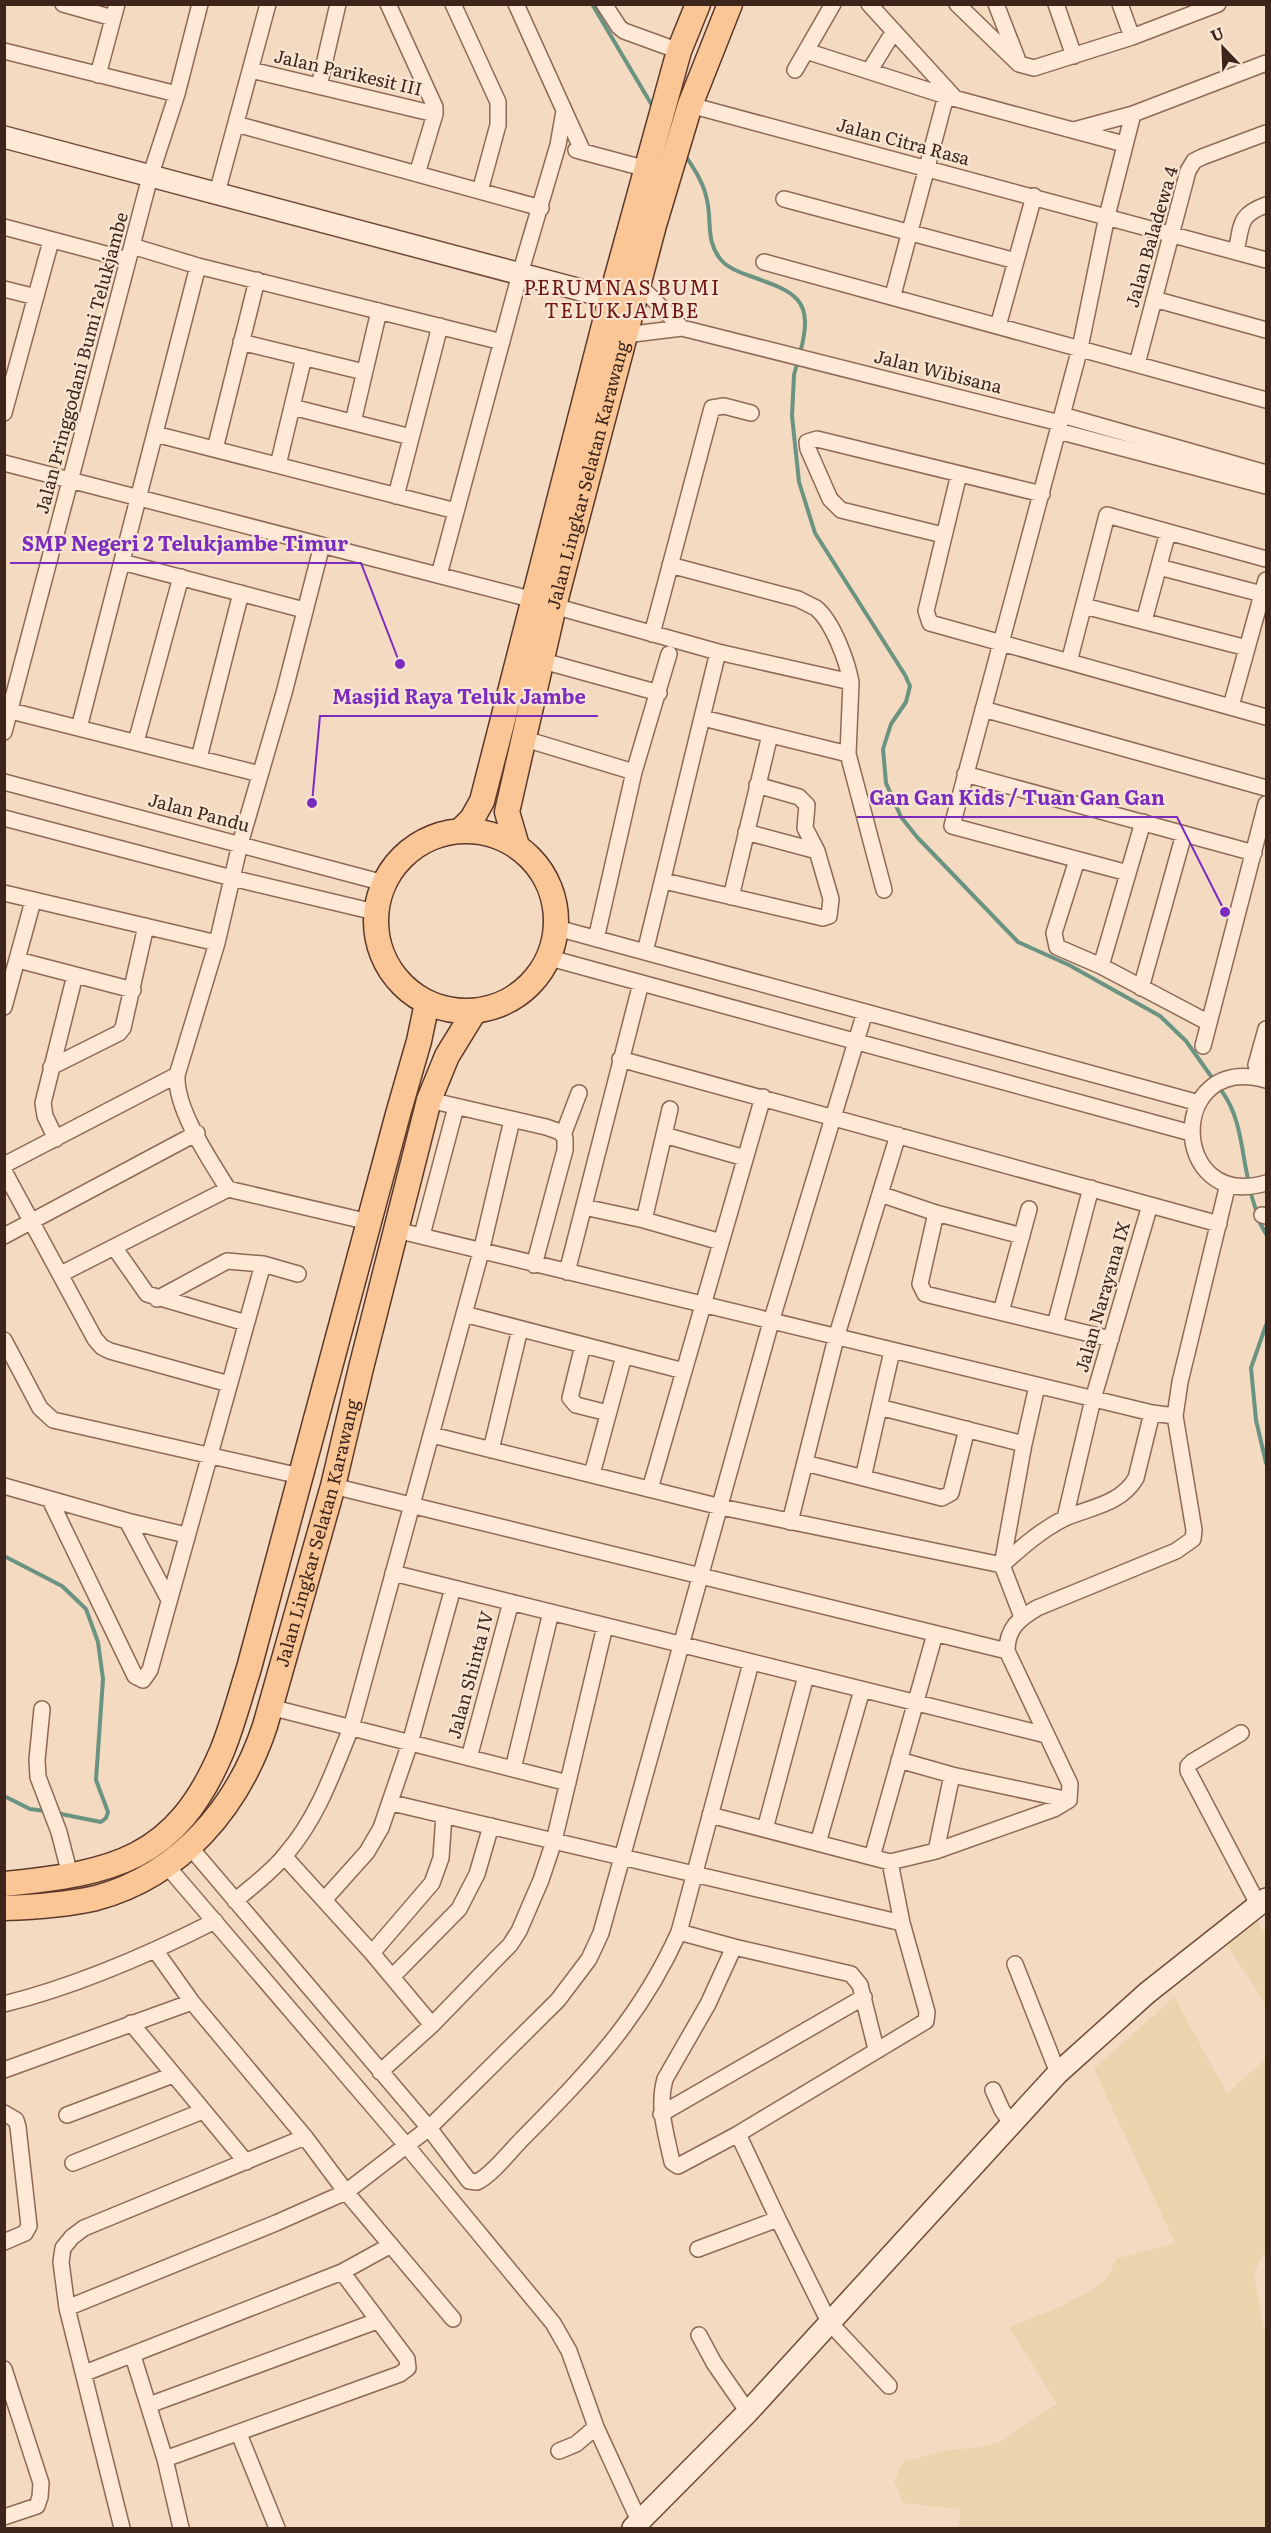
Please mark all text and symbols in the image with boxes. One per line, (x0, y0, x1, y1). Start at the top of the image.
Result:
north arrow (1193, 18, 1253, 78)
text: U (1206, 20, 1228, 47)
street label: Jalan Parikesit III (272, 41, 425, 102)
street label: Jalan Citra Rasa (834, 110, 973, 171)
street label: Jalan Baladewa 4 (1117, 163, 1184, 310)
street label: Jalan Pringgodani Bumi Telukjambe (27, 209, 134, 516)
district label: PERUMNAS BUMI TELUKJAMBE (523, 271, 721, 324)
street label: Jalan Lingkar Selatan Karawang (539, 337, 635, 612)
street label: Jalan Wibisana (871, 342, 1006, 400)
callout: SMP Negeri 2 Telukjambe Timur (10, 525, 361, 563)
text: SMP Negeri 2 Telukjambe Timur (22, 527, 348, 557)
callout: Masjid Raya Teluk Jambe (320, 678, 598, 716)
text: Masjid Raya Teluk Jambe (332, 680, 586, 710)
callout: Gan Gan Kids / Tuan Gan Gan (857, 779, 1177, 817)
text: Gan Gan Kids / Tuan Gan Gan (869, 781, 1165, 811)
street label: Jalan Pandu (145, 785, 253, 838)
street label: Jalan Narayana IX (1067, 1218, 1136, 1375)
street label: Jalan Lingkar Selatan Karawang (267, 1395, 365, 1670)
street label: Jalan Shinta IV (440, 1608, 500, 1741)

